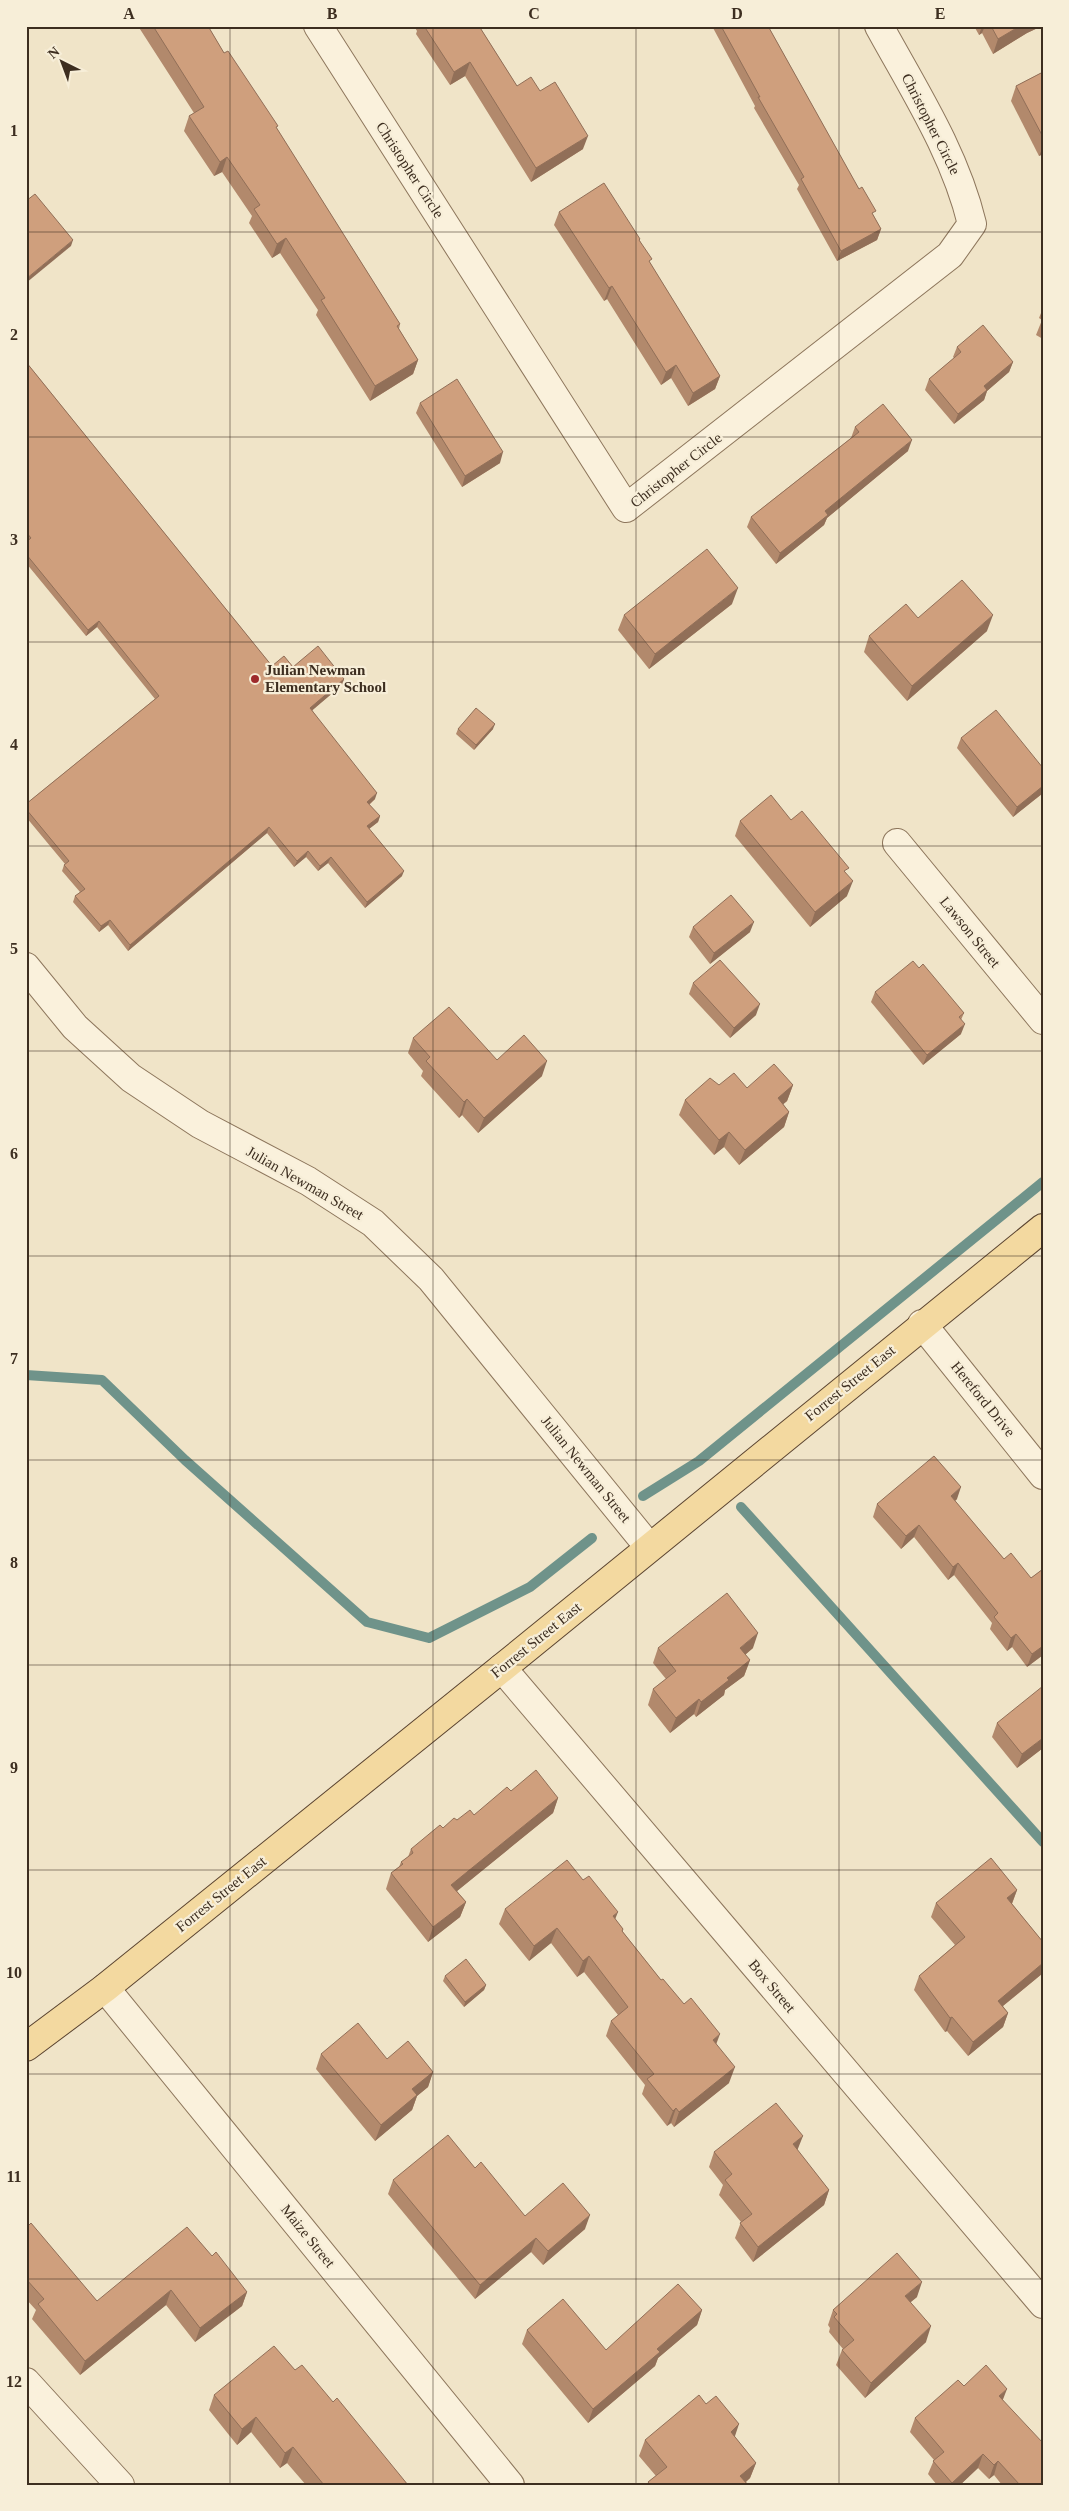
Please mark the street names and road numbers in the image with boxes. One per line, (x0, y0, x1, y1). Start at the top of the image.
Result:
street label: Christopher Circle (899, 71, 964, 177)
street label: Christopher Circle (373, 119, 447, 221)
street label: Christopher Circle (627, 429, 725, 511)
street label: Lawson Street (937, 893, 1004, 971)
street label: Julian Newman Street (244, 1143, 367, 1223)
street label: Forrest Street East (802, 1341, 899, 1424)
street label: Hereford Drive (948, 1358, 1018, 1440)
street label: Julian Newman Street (538, 1412, 634, 1526)
street label: Forrest Street East (488, 1598, 585, 1681)
street label: Forrest Street East (173, 1852, 270, 1935)
street label: Box Street (745, 1956, 799, 2016)
street label: Maize Street (278, 2201, 339, 2271)

